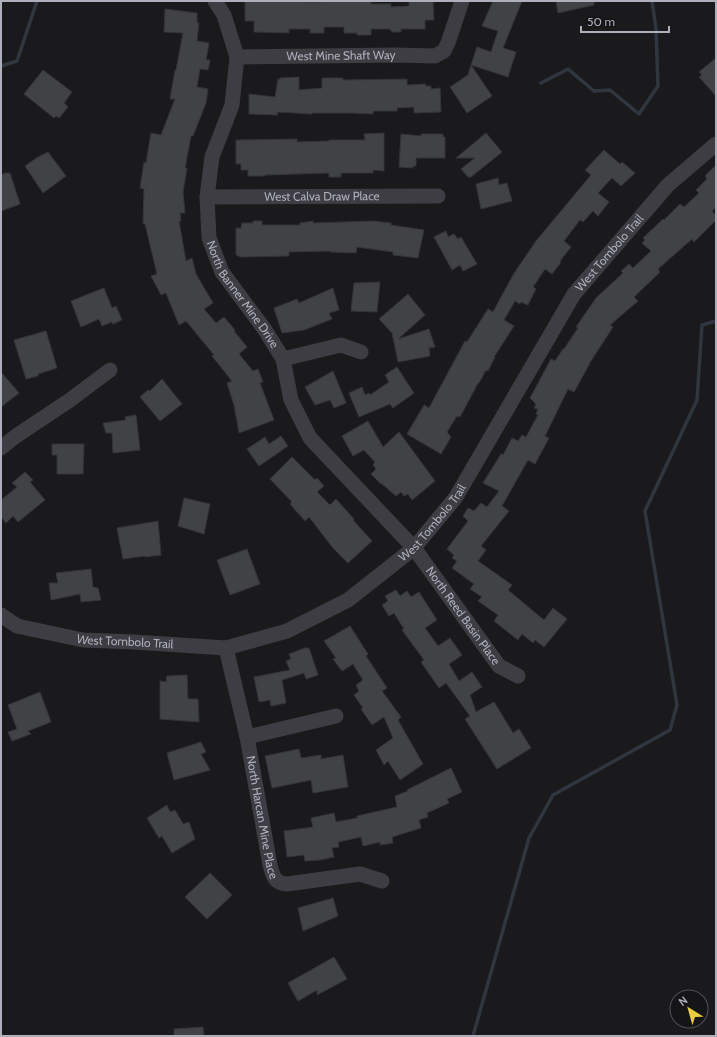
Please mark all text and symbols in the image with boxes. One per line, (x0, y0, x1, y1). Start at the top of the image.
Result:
scale bar (581, 8, 669, 34)
text: 50 m (587, 14, 615, 29)
street label: West Mine Shaft Way (286, 47, 396, 63)
street label: West Calva Draw Place (264, 188, 380, 204)
street label: West Tombolo Trail (572, 211, 646, 294)
street label: North Banner Mine Drive (204, 238, 282, 351)
street label: West Tombolo Trail (395, 481, 469, 564)
street label: North Reed Basin Place (423, 564, 504, 668)
street label: West Tombolo Trail (75, 631, 174, 652)
street label: North Harcan Mine Place (243, 754, 282, 881)
north arrow (669, 989, 709, 1029)
text: N (676, 993, 690, 1009)

